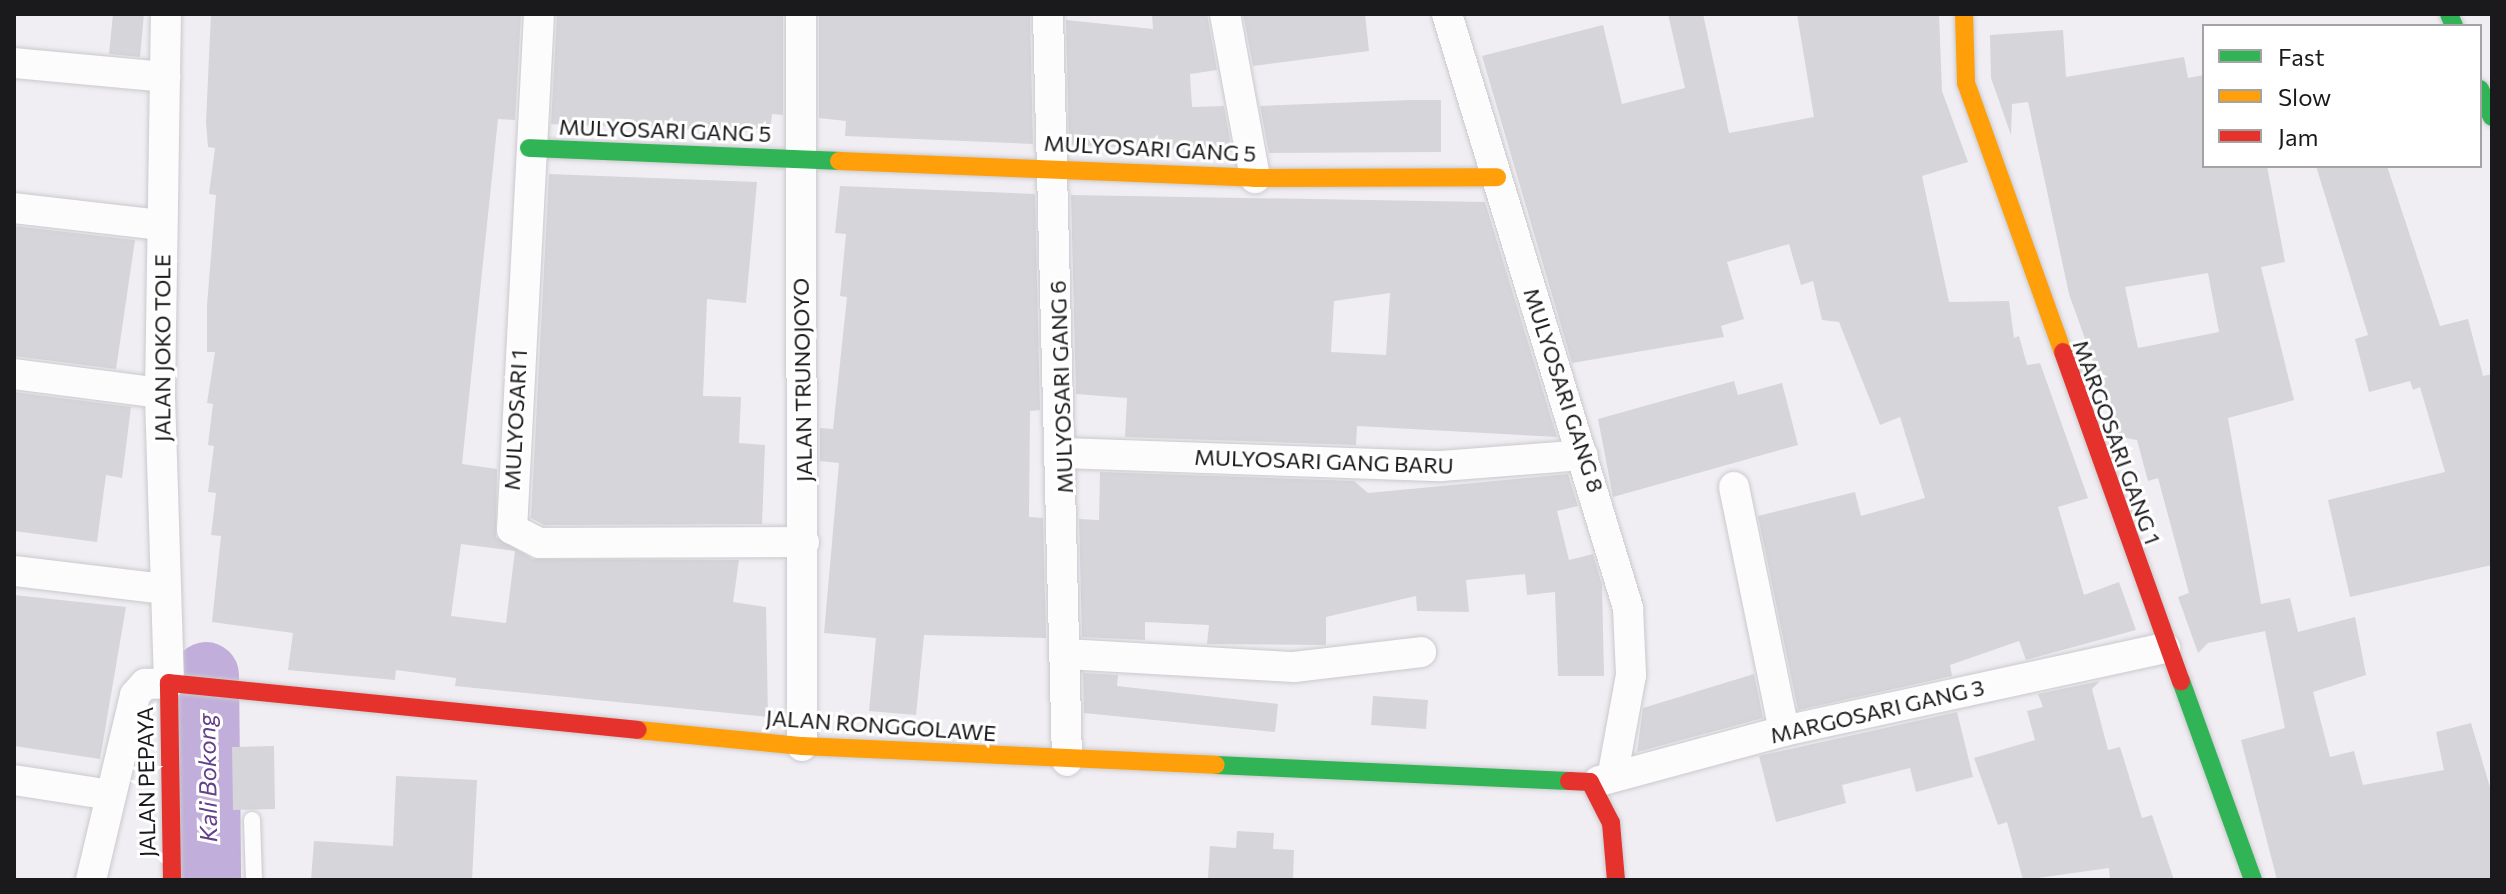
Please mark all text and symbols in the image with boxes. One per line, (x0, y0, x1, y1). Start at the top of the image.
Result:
legend (2202, 24, 2482, 168)
text: Fast (2278, 42, 2325, 71)
text: Slow (2278, 82, 2331, 111)
street label: MULYOSARI GANG 5 (558, 113, 772, 147)
text: Jam (2278, 122, 2318, 151)
street label: MULYOSARI GANG 5 (1043, 129, 1257, 167)
street label: JALAN JOKO TOLE (149, 254, 175, 442)
street label: JALAN TRUNOJOYO (787, 278, 817, 482)
street label: MULYOSARI GANG 6 (1044, 280, 1078, 494)
street label: MULYOSARI GANG 8 (1518, 284, 1610, 496)
street label: MARGOSARI GANG 1 (2068, 336, 2166, 548)
street label: MULYOSARI 1 (498, 349, 532, 491)
street label: MULYOSARI GANG BARU (1194, 443, 1454, 479)
street label: MARGOSARI GANG 3 (1767, 674, 1987, 748)
street label: JALAN RONGGOLAWE (765, 704, 997, 746)
street label: JALAN PEPAYA (131, 707, 161, 857)
water label: Kali Bokong (191, 713, 223, 843)

